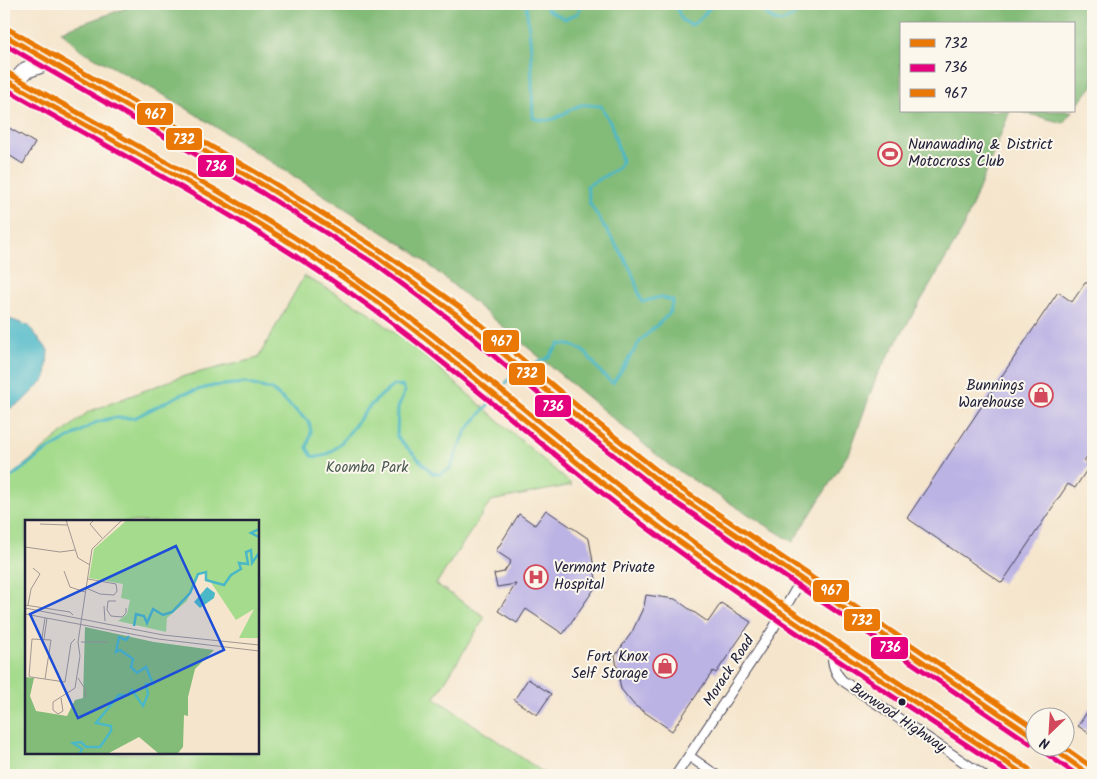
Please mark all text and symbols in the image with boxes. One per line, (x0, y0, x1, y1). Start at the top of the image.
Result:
legend (900, 22, 1074, 112)
text: 732 (944, 32, 968, 56)
text: 736 (944, 56, 968, 80)
text: 967 (944, 82, 968, 106)
line badge: 967 (136, 102, 174, 126)
text: 967 (144, 104, 166, 126)
line badge: 732 (165, 127, 203, 151)
text: 732 (173, 129, 195, 151)
place label: Nunawading & District Motocross Club (908, 133, 1053, 174)
sports icon: Nunawading & District Motocross Club (877, 141, 903, 167)
line badge: 736 (197, 154, 235, 178)
text: 736 (205, 156, 227, 178)
line badge: 967 (482, 329, 520, 353)
text: 967 (490, 331, 512, 353)
line badge: 732 (508, 362, 546, 386)
text: 732 (516, 363, 538, 385)
place label: Bunnings Warehouse (958, 374, 1025, 415)
shop icon: Bunnings Warehouse (1028, 382, 1054, 408)
line badge: 736 (534, 394, 572, 418)
text: 736 (542, 396, 564, 418)
park label: Koomba Park (326, 456, 409, 480)
inset map (25, 520, 259, 754)
place label: Vermont Private Hospital (554, 556, 655, 597)
hospital icon: Vermont Private Hospital (523, 564, 549, 590)
line badge: 967 (812, 579, 850, 603)
text: 967 (820, 580, 842, 602)
line badge: 732 (843, 608, 881, 632)
text: 732 (851, 610, 873, 632)
street label: Morack Road (697, 630, 761, 711)
line badge: 736 (870, 636, 909, 660)
text: 736 (879, 637, 901, 659)
place label: Fort Knox Self Storage (572, 645, 649, 686)
shop icon: Fort Knox Self Storage (652, 653, 678, 679)
street label: Burwood Highway (845, 677, 952, 760)
unlabelled marker (897, 697, 907, 707)
north arrow (1024, 706, 1074, 756)
text: N (1036, 731, 1054, 755)

